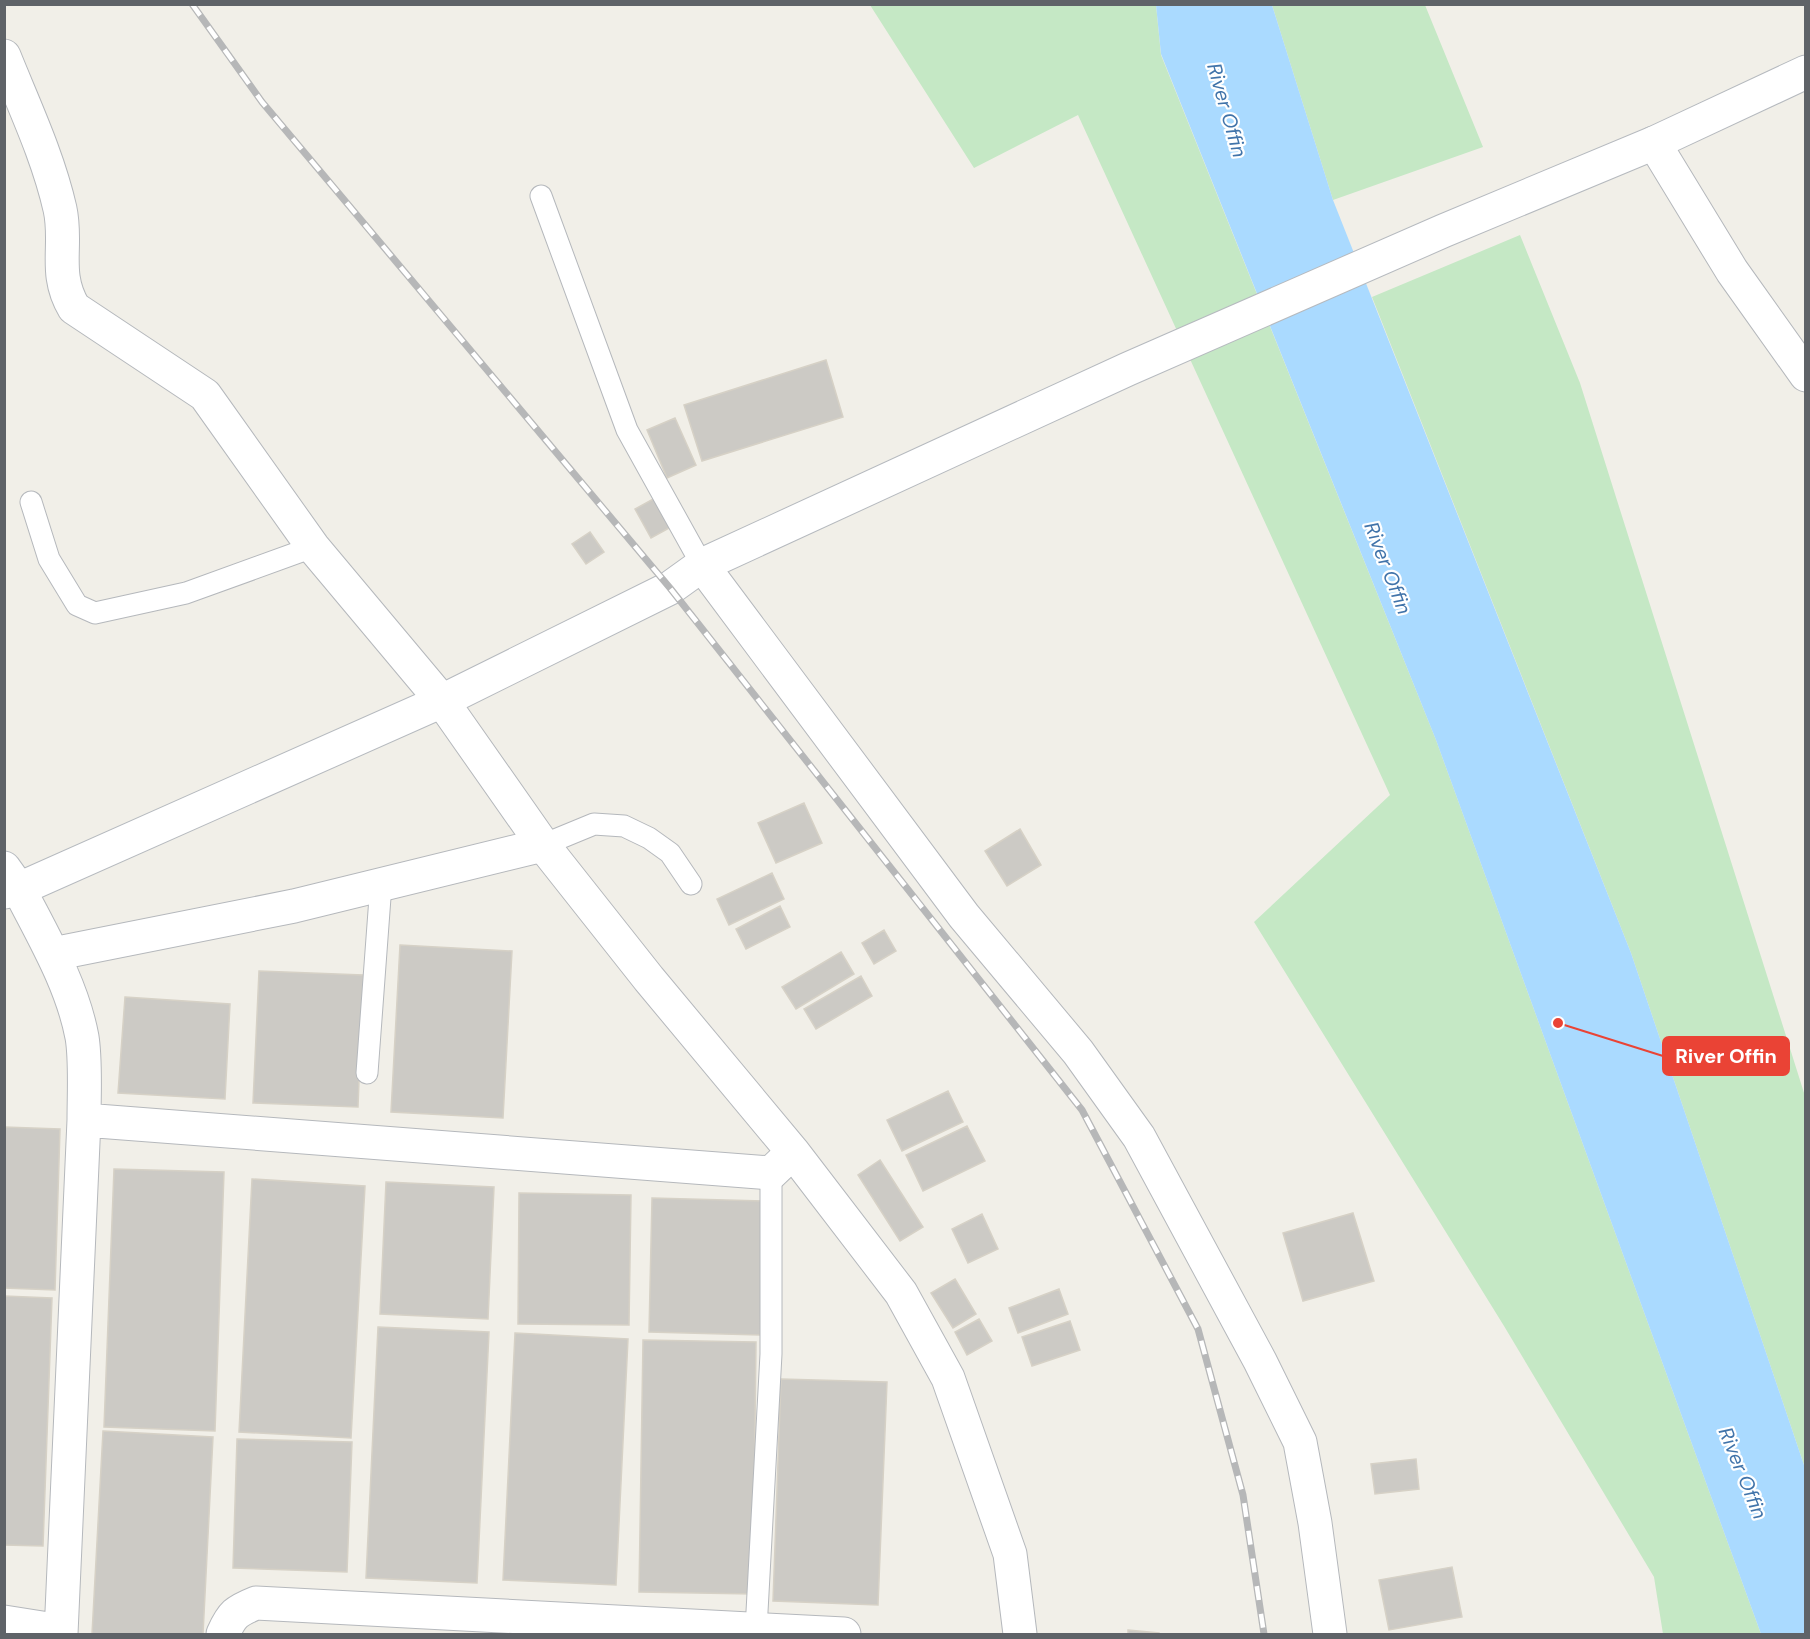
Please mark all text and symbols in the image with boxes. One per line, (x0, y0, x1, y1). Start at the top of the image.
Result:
water label: River Offin (1201, 60, 1253, 160)
water label: River Offin (1359, 518, 1417, 618)
callout: River Offin (1663, 1037, 1789, 1075)
text: River Offin (1675, 1043, 1777, 1069)
water label: River Offin (1713, 1423, 1773, 1523)

